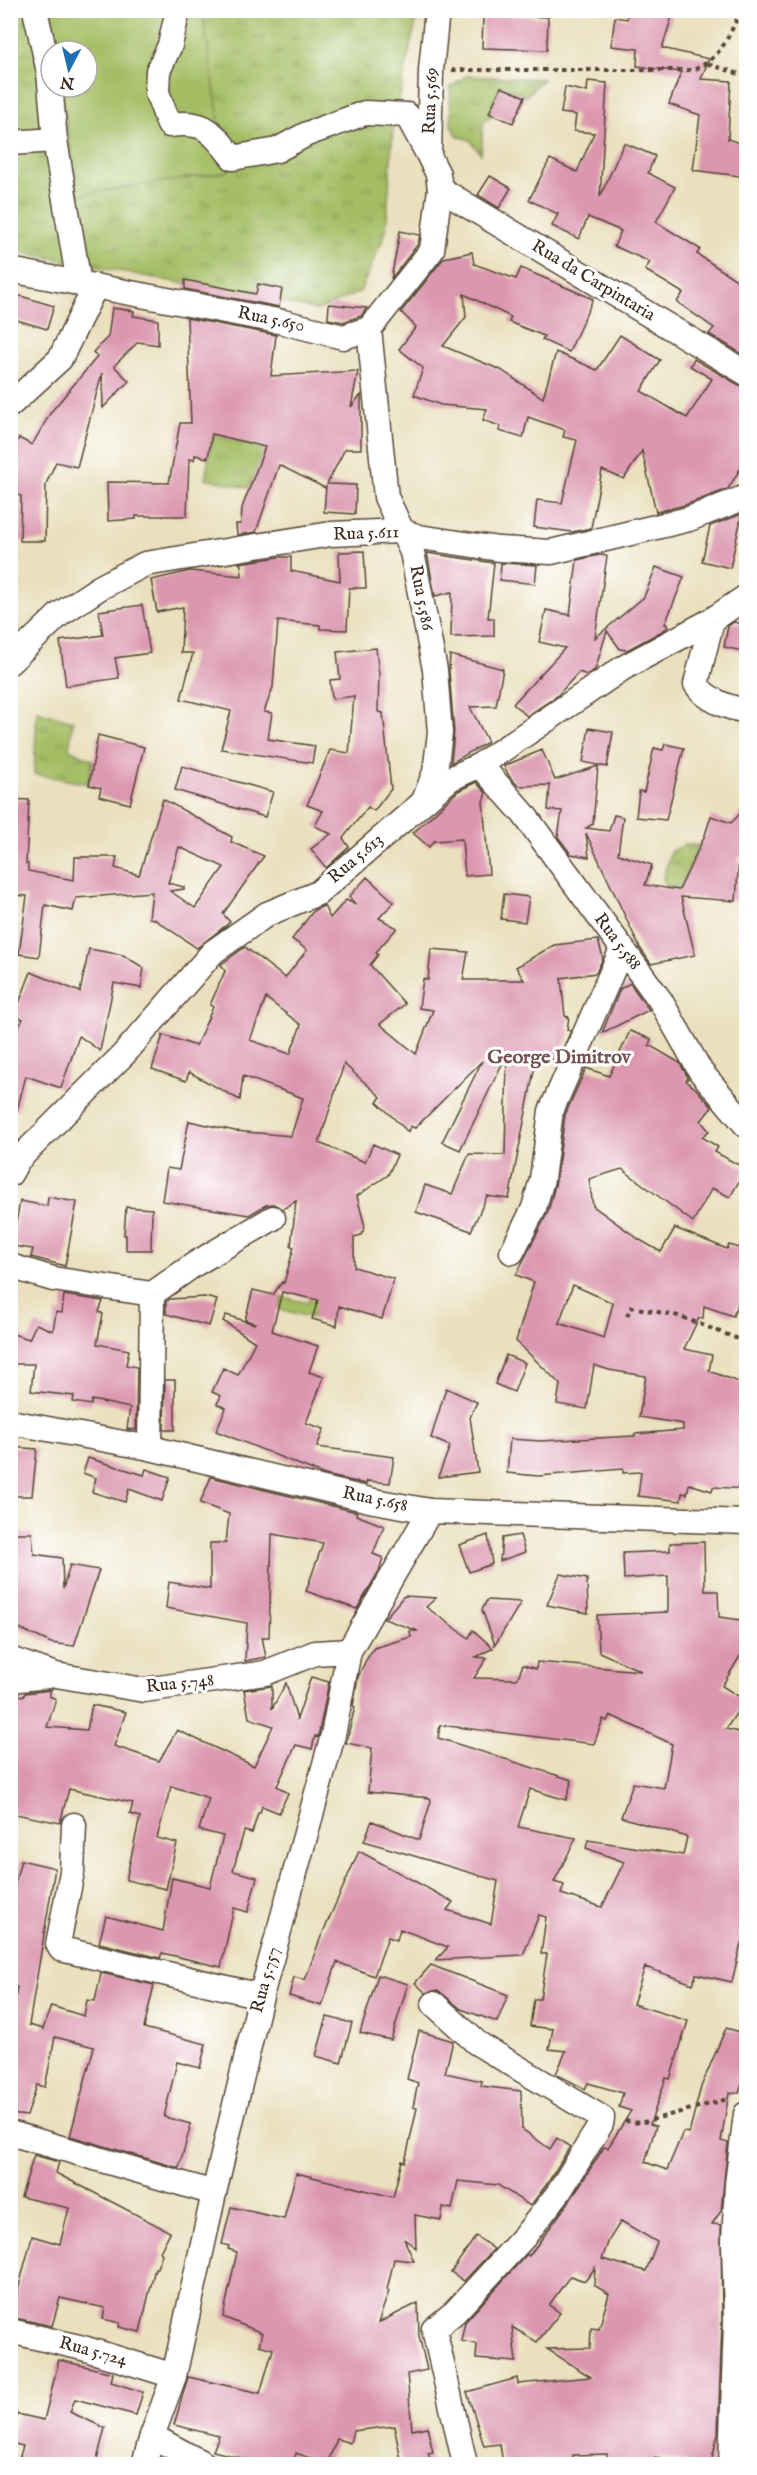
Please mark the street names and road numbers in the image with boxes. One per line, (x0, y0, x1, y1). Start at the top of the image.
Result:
street label: Rua 5.569 (418, 67, 444, 135)
street label: Rua da Carpintaria (527, 235, 659, 327)
street label: Rua 5.650 (235, 302, 307, 338)
street label: Rua 5.611 (333, 521, 399, 547)
street label: Rua 5.586 (403, 563, 439, 633)
street label: Rua 5.613 (324, 829, 388, 889)
street label: Rua 5.588 (588, 909, 646, 975)
street label: Rua 5.658 (340, 1482, 410, 1518)
street label: Rua 5.748 (145, 1669, 215, 1699)
street label: Rua 5.757 (246, 1944, 286, 2016)
street label: Rua 5.724 (56, 2332, 130, 2372)

